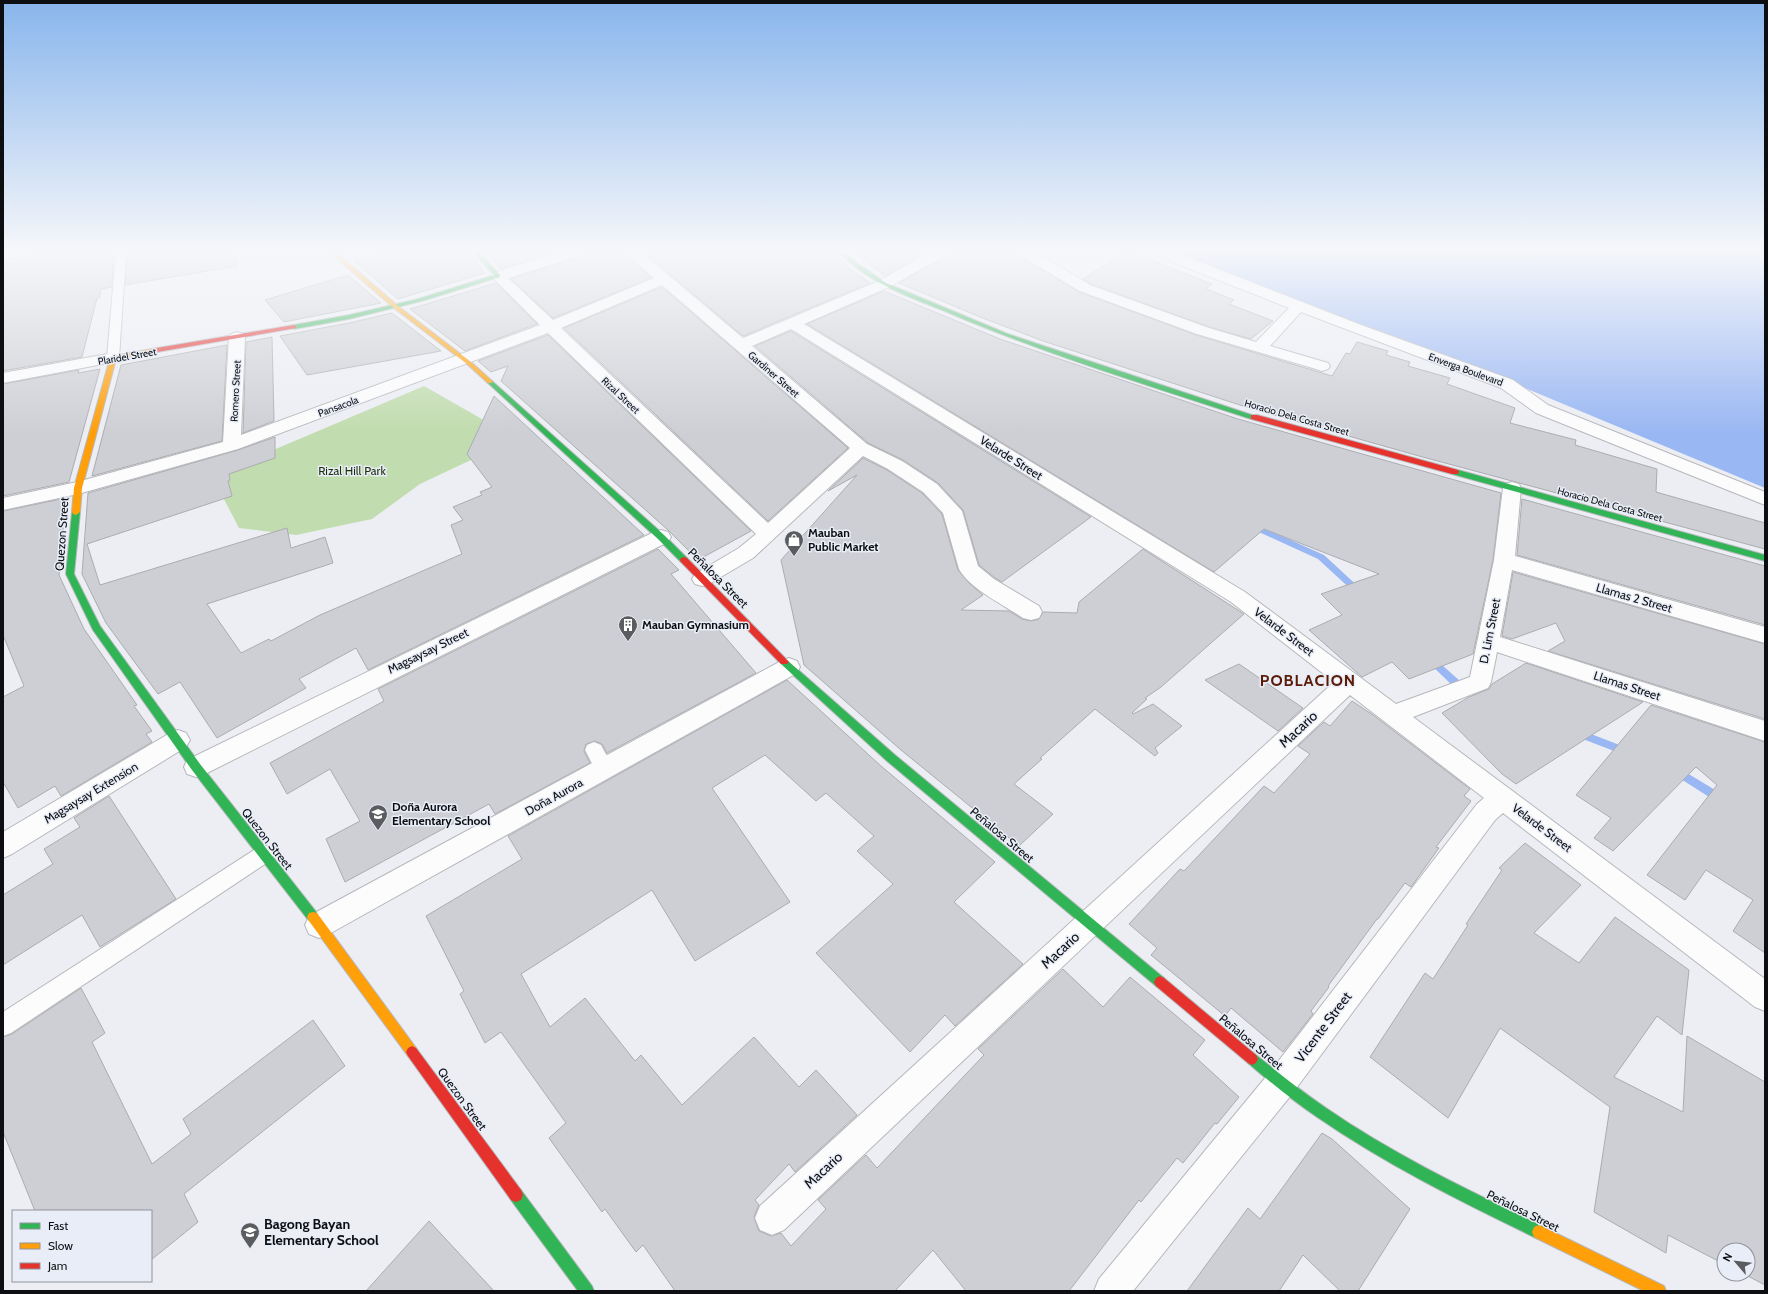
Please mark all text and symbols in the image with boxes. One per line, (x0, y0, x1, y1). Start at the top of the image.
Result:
street label: Plaridel Street (97, 345, 158, 368)
street label: Gardiner Street (745, 348, 803, 401)
street label: Enverga Boulevard (1427, 350, 1505, 389)
street label: Romero Street (227, 359, 244, 422)
street label: Rizal Street (599, 374, 643, 417)
street label: Pansacola (316, 393, 360, 420)
street label: Horacio Dela Costa Street (1243, 396, 1351, 439)
street label: Velarde Street (977, 432, 1045, 483)
park label: Rizal Hill Park (318, 463, 386, 478)
street label: Horacio Dela Costa Street (1556, 484, 1664, 525)
street label: Quezon Street (51, 497, 72, 571)
place label: Mauban Public Market (808, 525, 879, 554)
shop icon: Mauban Public Market (783, 529, 805, 557)
street label: Peñalosa Street (685, 544, 752, 611)
street label: Llamas 2 Street (1594, 580, 1674, 616)
street label: D. Lim Street (1476, 597, 1503, 665)
street label: Velarde Street (1251, 604, 1317, 659)
building icon: Mauban Gymnasium (617, 614, 639, 642)
place label: Mauban Gymnasium (642, 617, 749, 632)
street label: Magsaysay Street (385, 625, 471, 677)
street label: Llamas Street (1592, 668, 1662, 703)
district label: POBLACION (1260, 671, 1356, 690)
street label: Macario (1275, 706, 1321, 751)
street label: Magsaysay Extension (41, 758, 141, 827)
street label: Doña Aurora (522, 774, 585, 819)
place label: Doña Aurora Elementary School (392, 799, 490, 828)
street label: Velarde Street (1509, 800, 1575, 855)
school or university icon: Doña Aurora Elementary School (367, 803, 389, 831)
street label: Peñalosa Street (967, 803, 1037, 866)
street label: Quezon Street (239, 805, 296, 872)
street label: Macario (1037, 927, 1083, 972)
street label: Vicente Street (1290, 988, 1356, 1066)
street label: Peñalosa Street (1216, 1010, 1286, 1073)
street label: Quezon Street (435, 1064, 490, 1133)
street label: Macario (800, 1147, 846, 1192)
street label: Peñalosa Street (1484, 1187, 1562, 1235)
legend (12, 1210, 152, 1282)
place label: Bagong Bayan Elementary School (264, 1215, 379, 1249)
text: Fast (48, 1218, 68, 1233)
school or university icon: Bagong Bayan Elementary School (239, 1221, 261, 1249)
text: Slow (48, 1238, 73, 1253)
north arrow (1716, 1242, 1756, 1282)
text: N (1719, 1251, 1735, 1264)
text: Jam (47, 1258, 67, 1273)

